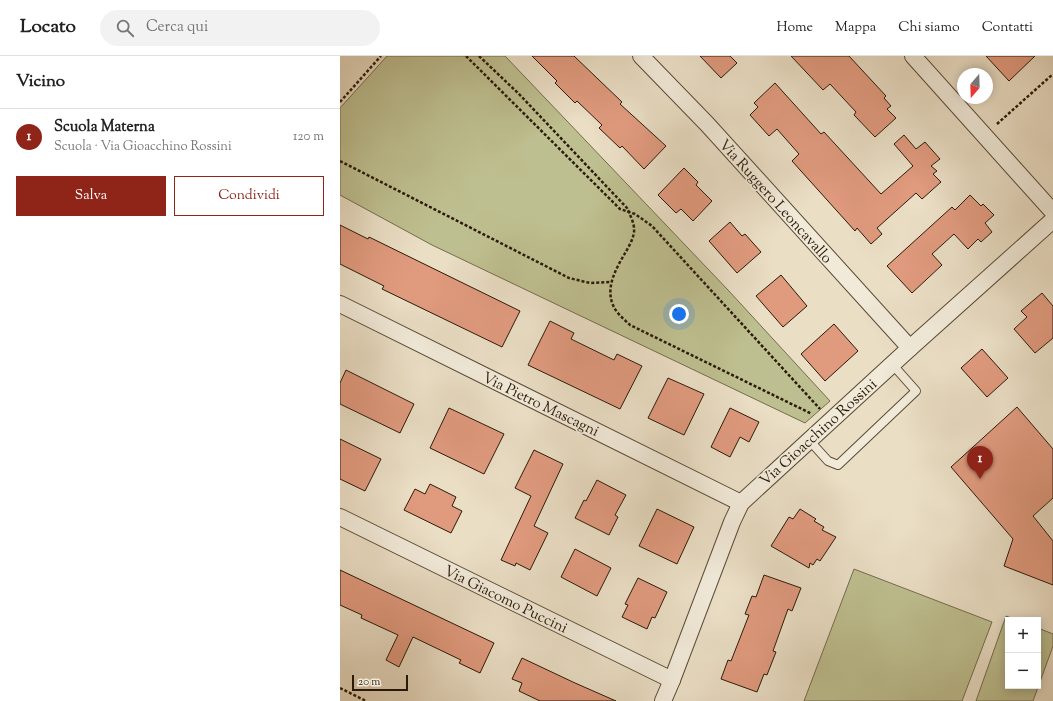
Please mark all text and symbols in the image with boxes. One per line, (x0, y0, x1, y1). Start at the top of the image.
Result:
search box (100, 10, 380, 46)
text: Locato (20, 14, 76, 41)
icon: search (114, 17, 136, 39)
text: Cerca qui (146, 17, 208, 38)
text: Home (776, 18, 813, 38)
text: Mappa (835, 18, 876, 38)
text: Chi siamo (898, 18, 960, 38)
text: Contatti (982, 18, 1033, 38)
north arrow (957, 68, 993, 104)
text: Vicino (16, 70, 65, 94)
text: Scuola Materna (54, 117, 155, 138)
text: 1 (27, 128, 31, 146)
text: 120 m (293, 128, 324, 146)
street label: Via Ruggero Leoncavallo (713, 135, 836, 269)
text: Scuola · Via Gioacchino Rossini (54, 138, 232, 156)
button: Salva (16, 176, 166, 216)
button: Condividi (174, 176, 324, 216)
your location (669, 304, 689, 324)
street label: Via Pietro Mascagni (478, 368, 602, 443)
street label: Via Gioacchino Rossini (756, 375, 882, 492)
pin: 1 (967, 446, 993, 479)
street label: Via Giacomo Puccini (440, 561, 571, 639)
map controls (1005, 617, 1041, 689)
button: + (1005, 617, 1041, 653)
button: − (1005, 653, 1041, 689)
scale bar (352, 673, 408, 692)
text: 20 m (358, 674, 380, 690)

